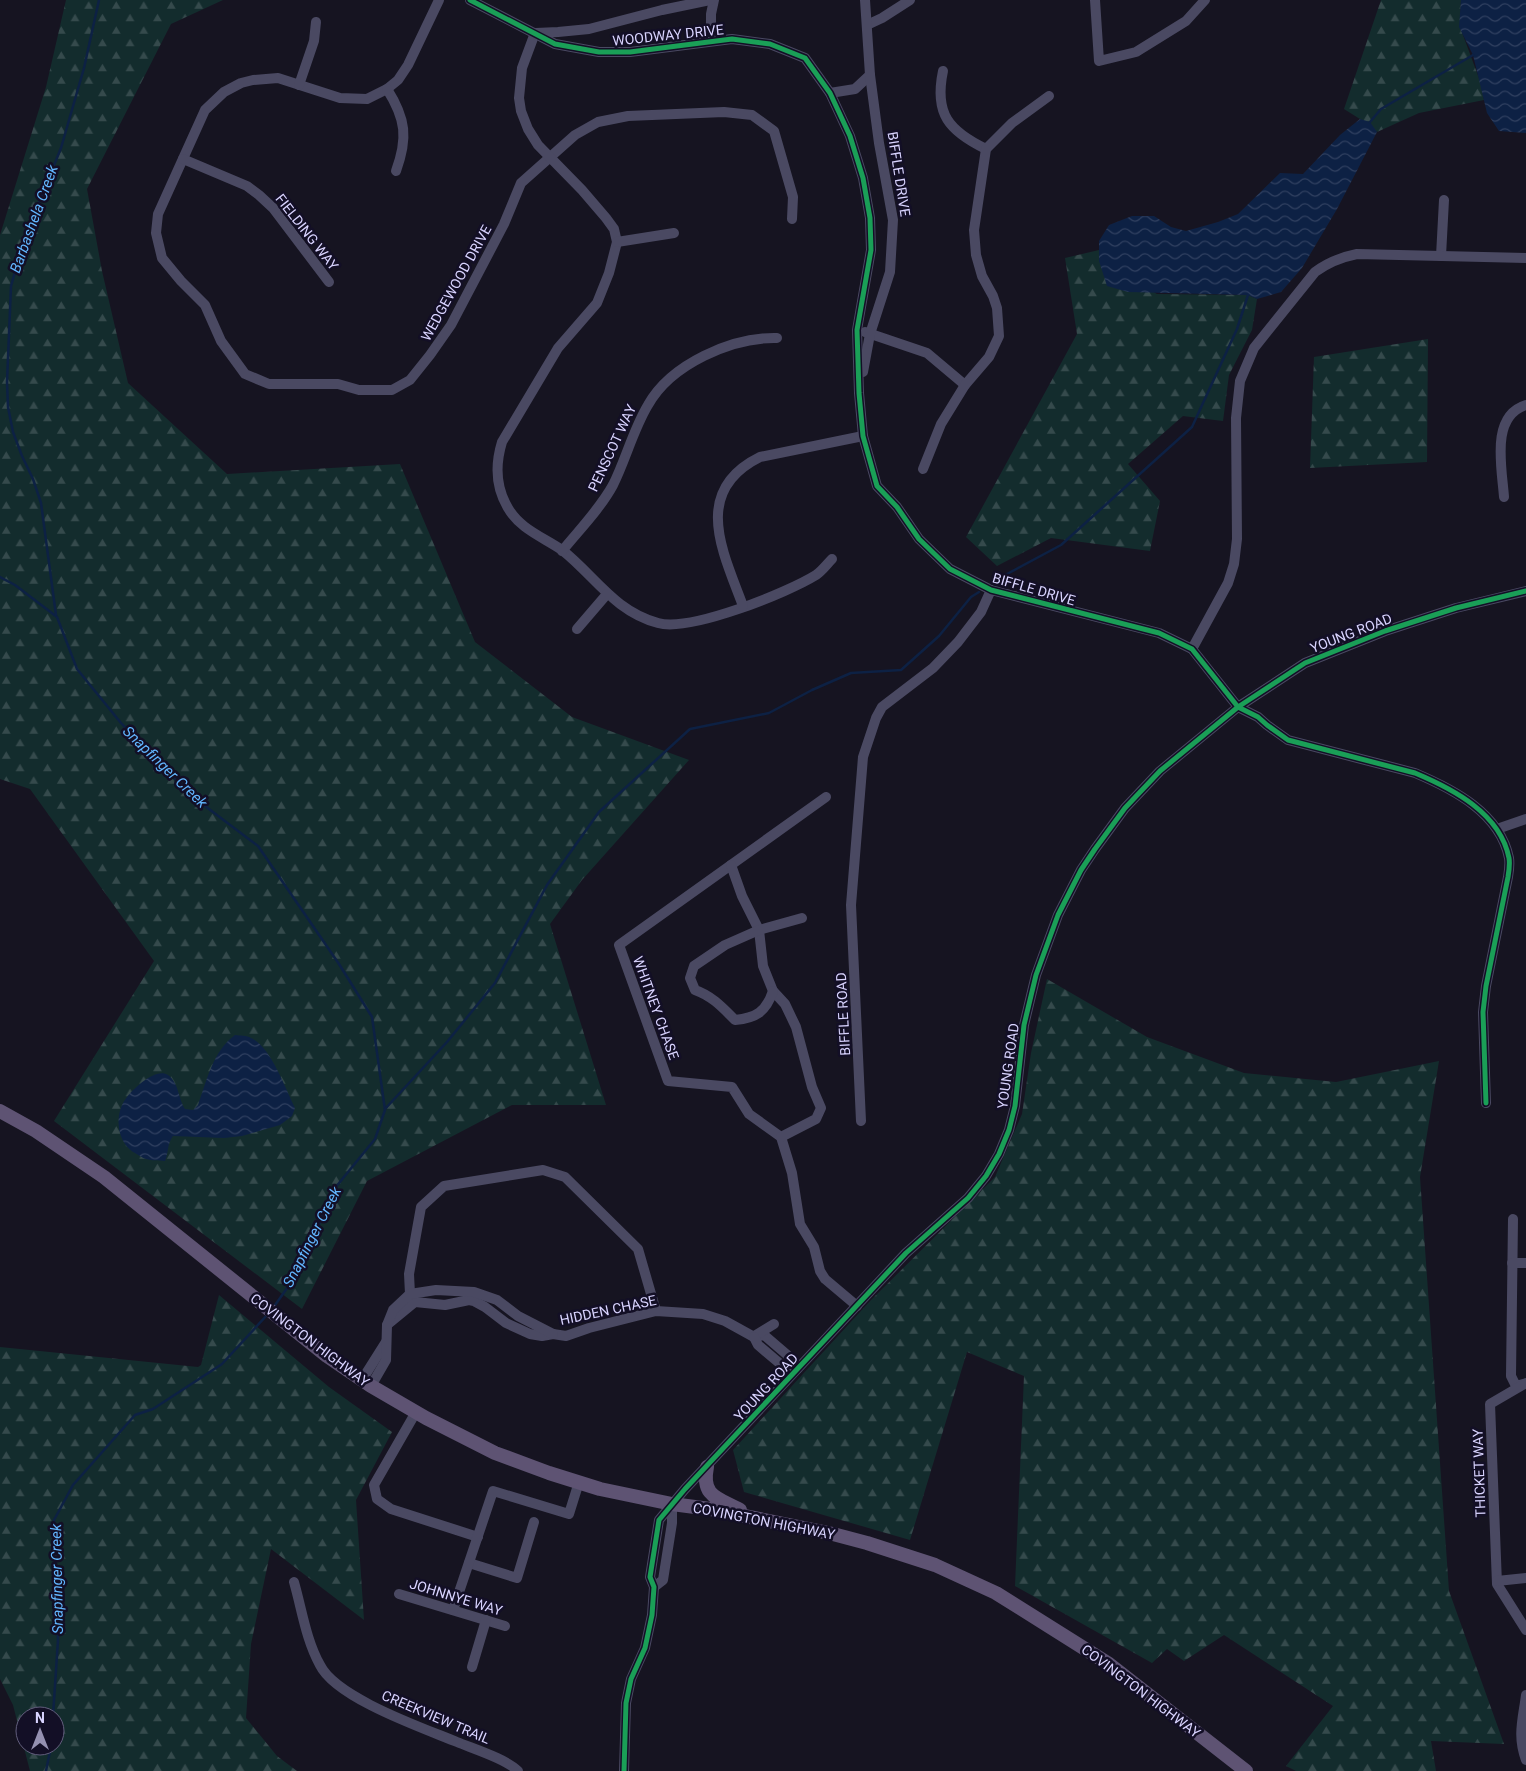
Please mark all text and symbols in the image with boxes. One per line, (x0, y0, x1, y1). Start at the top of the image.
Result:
street label: WOODWAY DRIVE (612, 21, 724, 49)
street label: BIFFLE DRIVE (884, 131, 914, 217)
water label: Barbashela Creek (6, 162, 62, 275)
street label: FIELDING WAY (272, 191, 342, 274)
street label: WEDGEWOOD DRIVE (418, 222, 495, 344)
street label: PENSCOT WAY (585, 401, 639, 494)
street label: BIFFLE DRIVE (991, 570, 1077, 608)
street label: YOUNG ROAD (1308, 610, 1394, 656)
water label: Snapfinger Creek (119, 722, 211, 812)
street label: WHITNEY CHASE (630, 954, 682, 1062)
street label: BIFFLE ROAD (833, 972, 853, 1056)
street label: YOUNG ROAD (994, 1022, 1022, 1110)
water label: Snapfinger Creek (279, 1183, 345, 1290)
street label: COVINGTON HIGHWAY (248, 1290, 373, 1390)
street label: HIDDEN CHASE (558, 1292, 658, 1328)
street label: YOUNG ROAD (731, 1350, 801, 1424)
street label: THICKET WAY (1469, 1428, 1489, 1518)
street label: COVINGTON HIGHWAY (692, 1499, 837, 1543)
water label: Snapfinger Creek (47, 1523, 67, 1634)
street label: JOHNNYE WAY (408, 1575, 505, 1619)
street label: COVINGTON HIGHWAY (1079, 1641, 1204, 1741)
street label: CREEKVIEW TRAIL (379, 1687, 493, 1747)
north arrow (15, 1706, 65, 1756)
text: N (35, 1710, 45, 1726)

